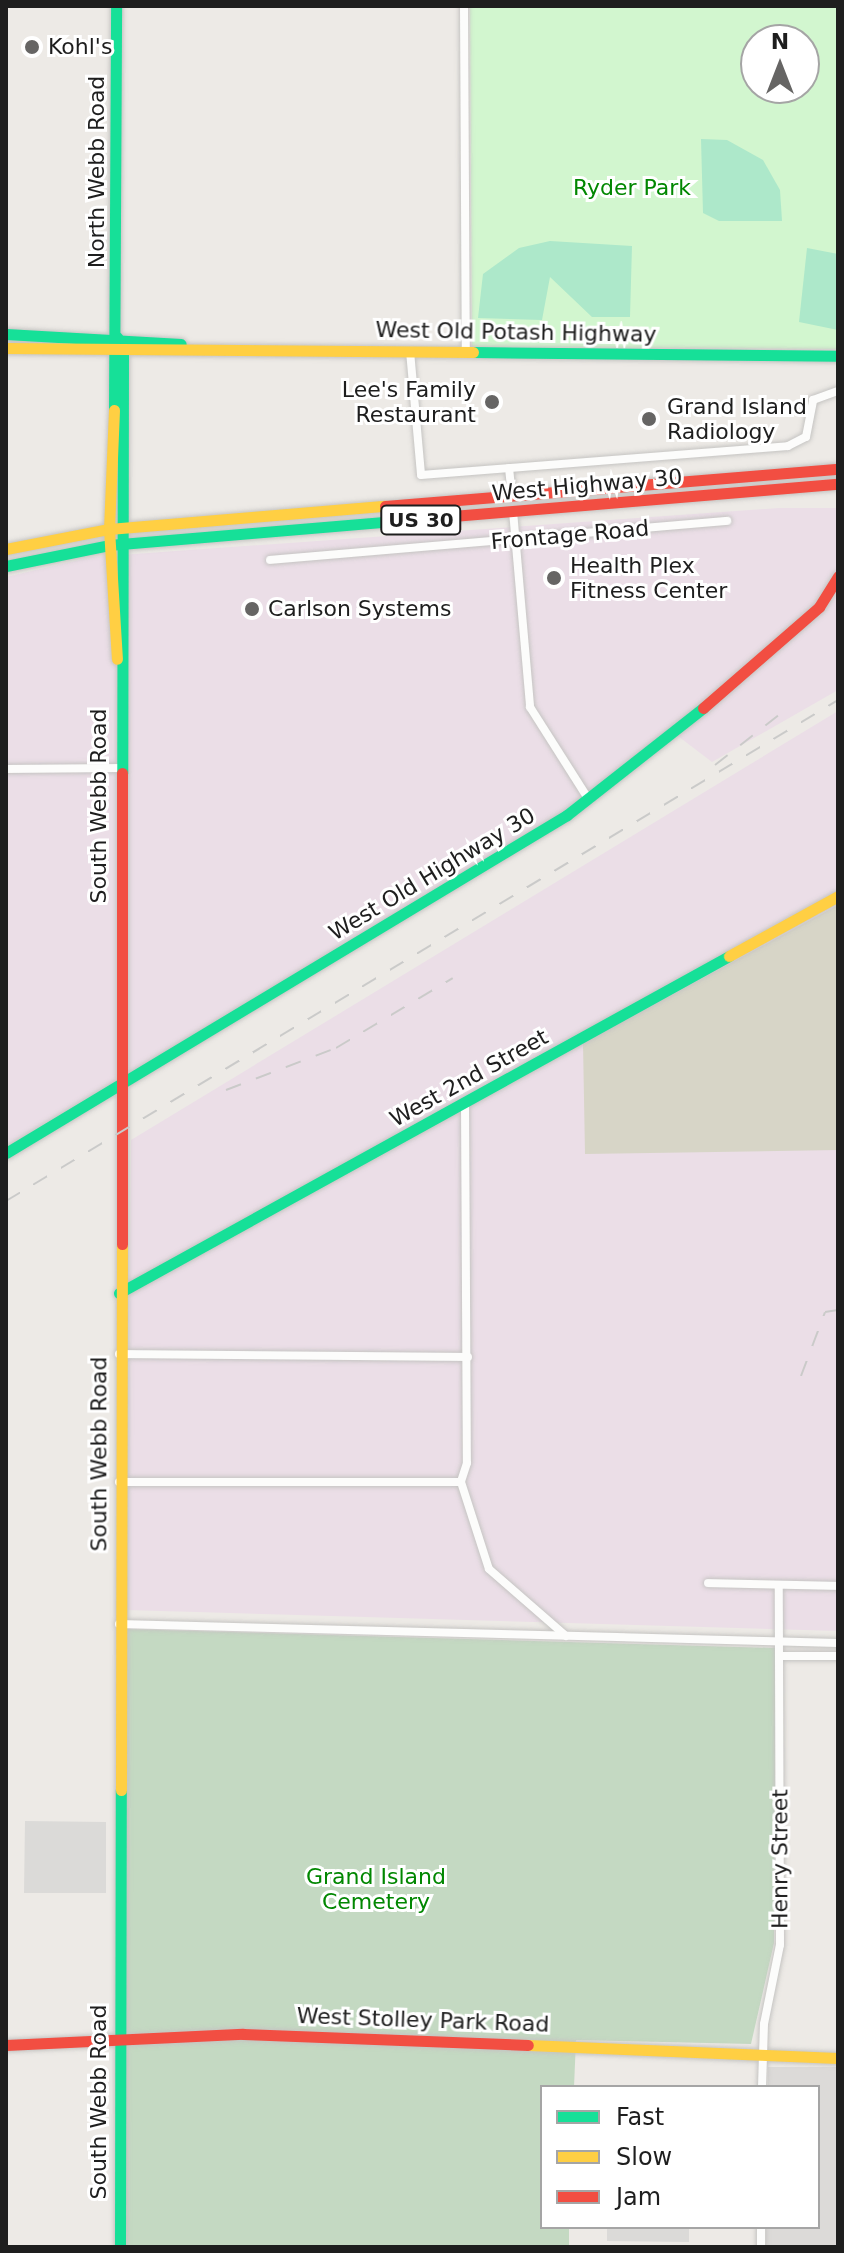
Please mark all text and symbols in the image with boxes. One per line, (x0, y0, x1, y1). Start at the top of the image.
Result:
north arrow (740, 24, 820, 104)
text: N (771, 29, 789, 54)
place label: Kohl's (48, 34, 112, 60)
marker: Kohl's (23, 38, 41, 56)
street label: North Webb Road (84, 76, 110, 268)
park label: Ryder Park (573, 175, 691, 201)
street label: West Old Potash Highway (375, 316, 657, 348)
place label: Lee's Family Restaurant (342, 376, 476, 428)
marker: Lee's Family Restaurant (483, 393, 501, 411)
place label: Grand Island Radiology (667, 393, 807, 444)
marker: Grand Island Radiology (638, 408, 660, 430)
street label: West Highway 30 (491, 464, 683, 506)
road number: US 30 (379, 504, 463, 536)
street label: Frontage Road (490, 515, 650, 555)
place label: Health Plex Fitness Center (570, 552, 727, 604)
marker: Health Plex Fitness Center (545, 569, 563, 587)
place label: Carlson Systems (268, 596, 451, 622)
marker: Carlson Systems (243, 600, 261, 618)
street label: South Webb Road (86, 708, 112, 904)
street label: West Old Highway 30 (324, 802, 540, 946)
street label: West 2nd Street (385, 1024, 553, 1132)
street label: South Webb Road (86, 1356, 112, 1552)
street label: Henry Street (767, 1789, 793, 1929)
park label: Grand Island Cemetery (306, 1863, 446, 1914)
street label: West Stolley Park Road (296, 2002, 550, 2038)
street label: South Webb Road (86, 2004, 112, 2200)
legend (540, 2085, 820, 2229)
text: Fast (616, 2103, 664, 2131)
text: Slow (616, 2143, 672, 2171)
text: Jam (616, 2183, 661, 2211)

